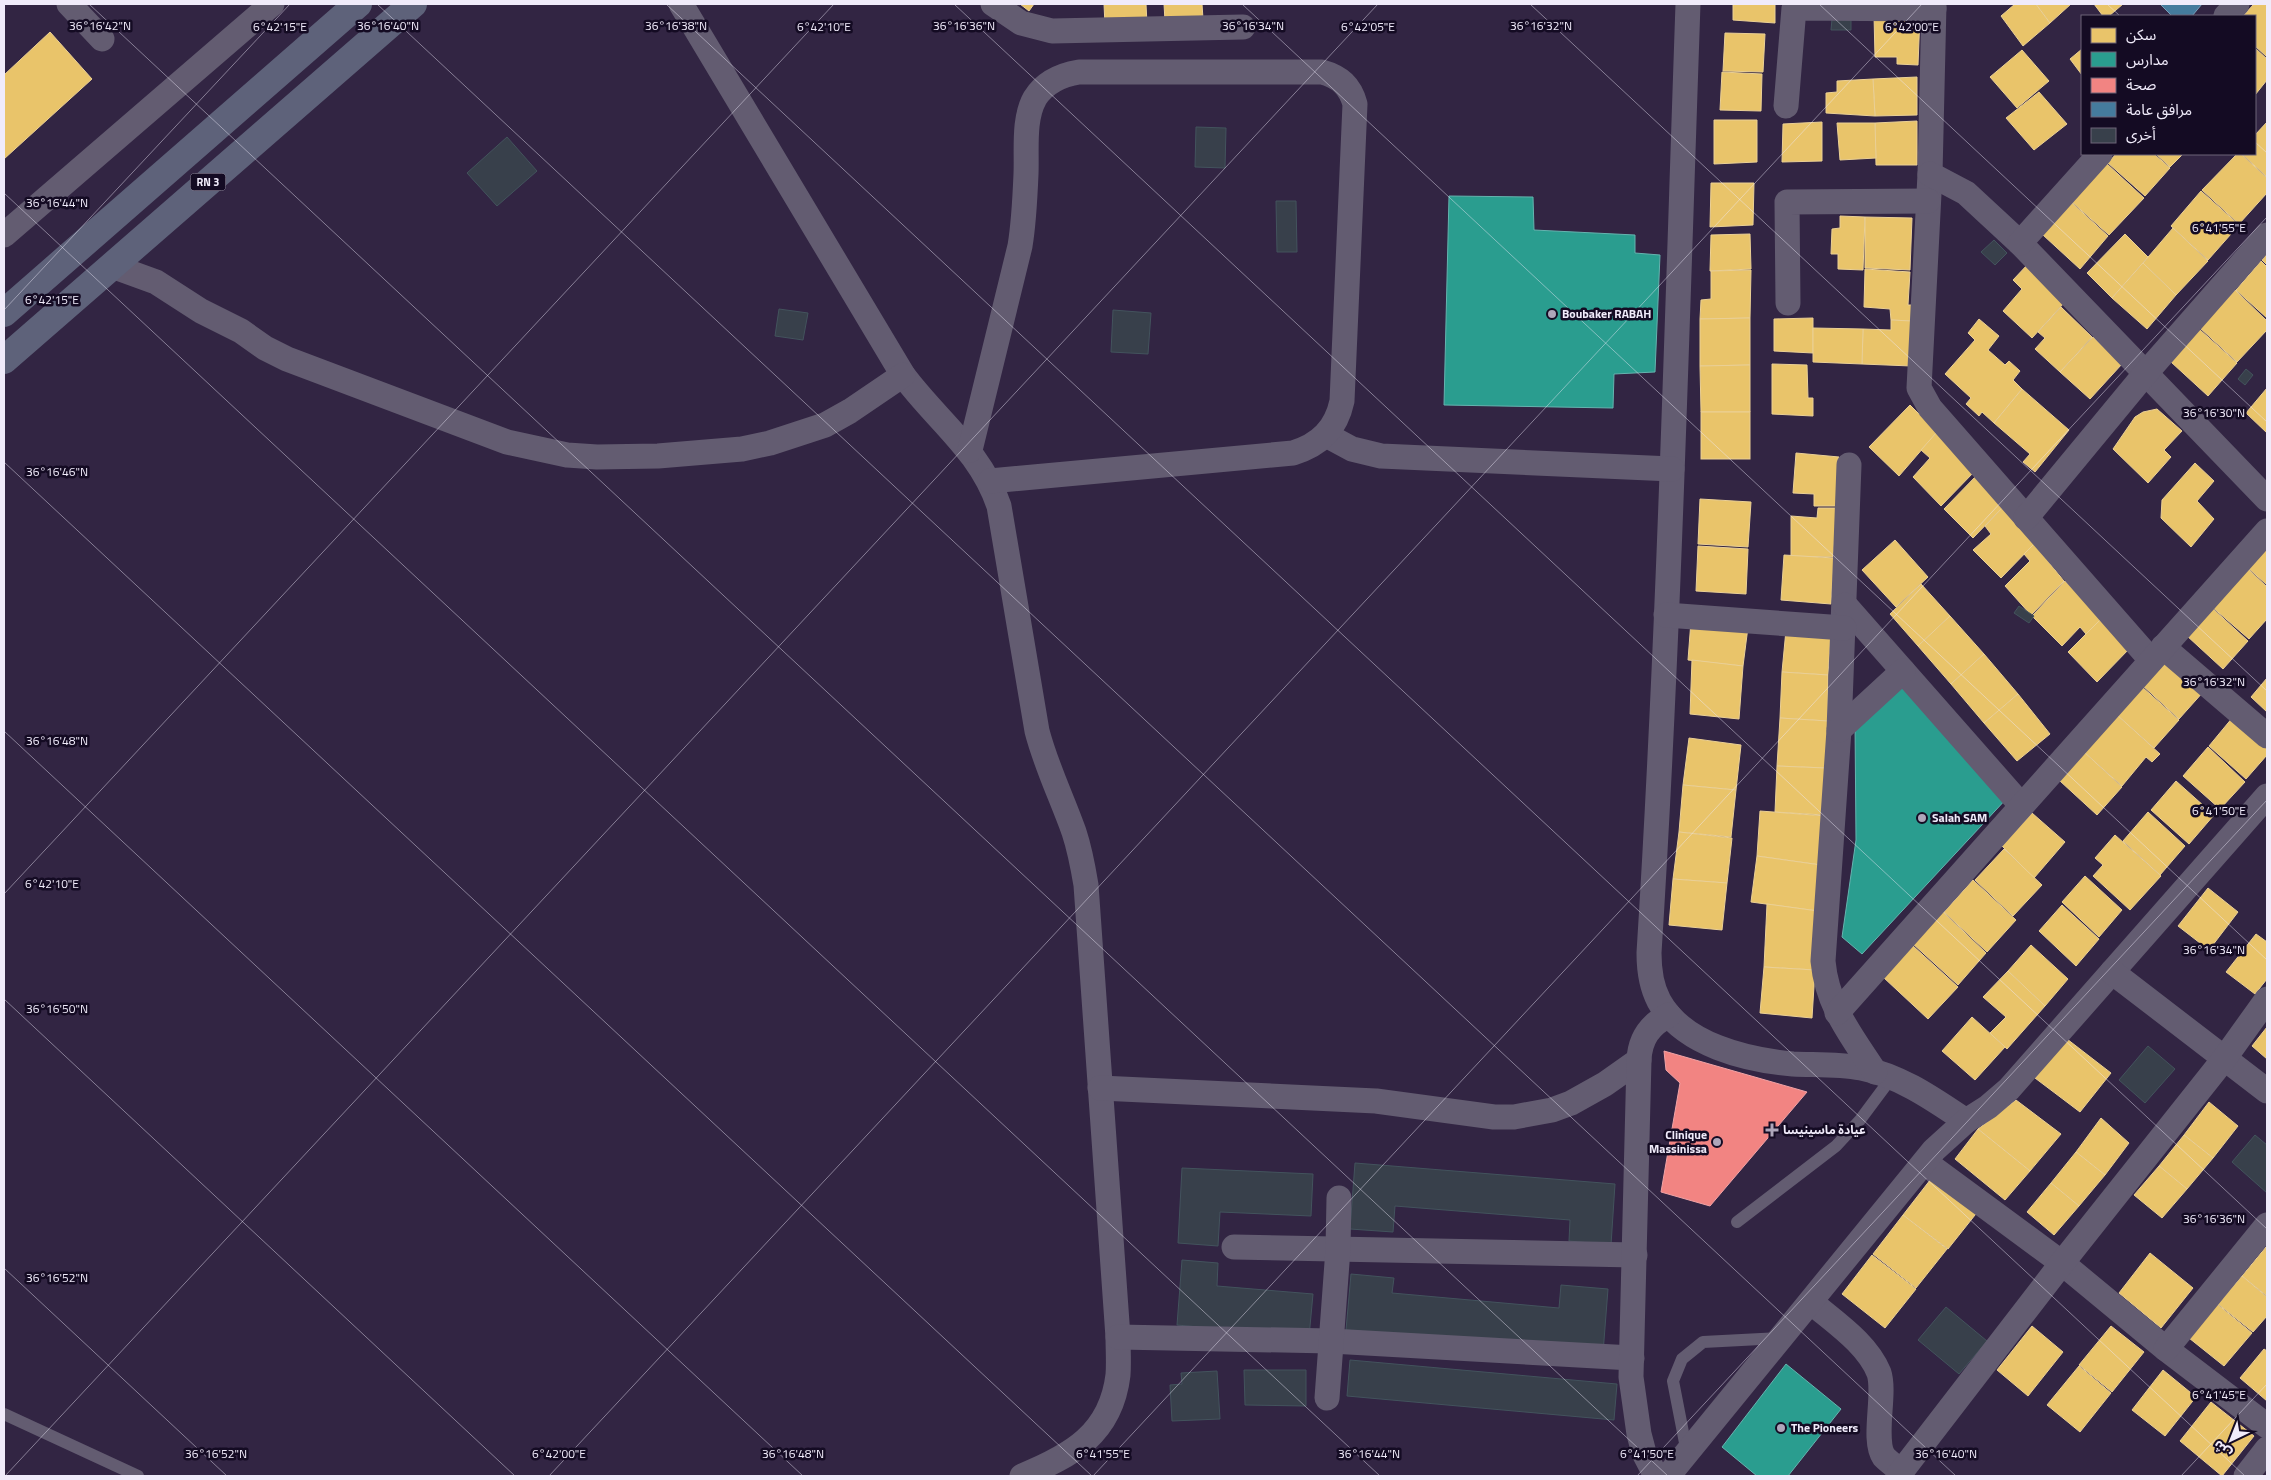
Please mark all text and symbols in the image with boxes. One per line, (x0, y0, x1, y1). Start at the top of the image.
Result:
legend (2081, 15, 2256, 155)
text: 36°16'42"N (69, 16, 131, 35)
text: 36°16'40"N (357, 16, 419, 35)
text: 36°16'38"N (645, 16, 707, 35)
text: 36°16'36"N (933, 16, 995, 35)
text: 36°16'34"N (1222, 16, 1284, 35)
text: 36°16'32"N (1510, 16, 1572, 35)
text: 6°42'15"E (253, 17, 307, 36)
text: 6°42'10"E (797, 17, 851, 36)
text: 6°42'05"E (1341, 17, 1395, 36)
text: 6°42'00"E (1885, 17, 1939, 36)
text: سكن (2126, 23, 2157, 46)
text: مدارس (2126, 48, 2169, 71)
text: صحة (2126, 73, 2156, 96)
text: مرافق عامة (2126, 98, 2192, 121)
text: أخرى (2126, 123, 2156, 146)
road number: RN 3 (190, 173, 226, 190)
text: 36°16'44"N (26, 193, 88, 212)
text: 6°41'55"E (2192, 218, 2246, 237)
text: 6°42'15"E (25, 290, 79, 309)
place label: Boubaker RABAH (1562, 304, 1651, 323)
marker: Boubaker RABAH (1546, 308, 1558, 320)
text: 36°16'30"N (2183, 403, 2245, 422)
text: 36°16'46"N (26, 462, 88, 481)
text: 36°16'32"N (2183, 672, 2245, 691)
text: 36°16'48"N (26, 731, 88, 750)
text: 6°41'50"E (2192, 801, 2246, 820)
place label: Salah SAM (1932, 808, 1987, 827)
marker: Salah SAM (1916, 812, 1928, 824)
text: 6°42'10"E (25, 874, 79, 893)
text: 36°16'34"N (2183, 940, 2245, 959)
text: 36°16'50"N (26, 999, 88, 1018)
place label: عيادة ماسينيسا (1783, 1120, 1866, 1139)
marker: عيادة ماسينيسا (1765, 1123, 1779, 1137)
place label: Clinique Massinissa (1649, 1125, 1707, 1158)
marker: Clinique Massinissa (1711, 1136, 1723, 1148)
text: 36°16'36"N (2183, 1209, 2245, 1228)
text: 36°16'52"N (26, 1268, 88, 1287)
text: 6°41'45"E (2192, 1385, 2246, 1404)
north arrow (2206, 1415, 2256, 1465)
place label: The Pioneers (1791, 1418, 1859, 1437)
marker: The Pioneers (1775, 1422, 1787, 1434)
text: ش (2208, 1436, 2236, 1464)
text: 36°16'52"N (185, 1444, 247, 1463)
text: 6°42'00"E (532, 1444, 586, 1463)
text: 36°16'48"N (762, 1444, 824, 1463)
text: 6°41'55"E (1076, 1444, 1130, 1463)
text: 36°16'44"N (1338, 1444, 1400, 1463)
text: 6°41'50"E (1620, 1444, 1674, 1463)
text: 36°16'40"N (1915, 1444, 1977, 1463)

